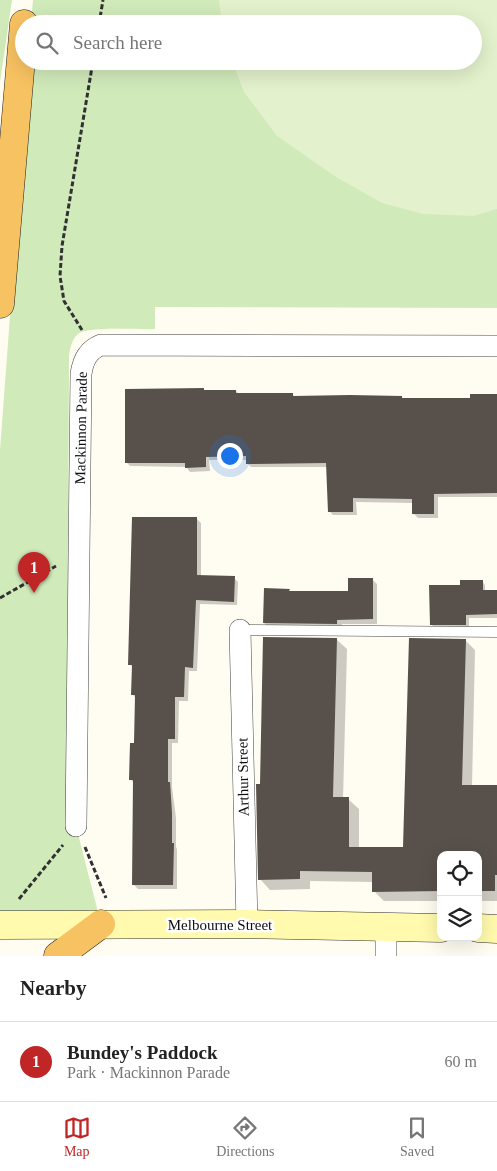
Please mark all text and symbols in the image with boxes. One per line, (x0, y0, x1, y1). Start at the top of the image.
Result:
search box (15, 15, 482, 70)
icon: search (33, 29, 61, 57)
text: Search here (73, 32, 162, 53)
street label: Mackinnon Parade (72, 371, 90, 485)
your location (217, 443, 243, 469)
pin: 1 (18, 552, 50, 593)
street label: Arthur Street (234, 737, 252, 817)
map controls (437, 851, 482, 941)
button: locate (437, 851, 482, 896)
button: layers (437, 896, 482, 941)
street label: Melbourne Street (168, 917, 273, 933)
text: Nearby (20, 976, 87, 1000)
text: Bundey's Paddock (67, 1042, 217, 1063)
text: 1 (32, 1053, 40, 1070)
text: 60 m (445, 1053, 477, 1070)
text: Park · Mackinnon Parade (67, 1064, 230, 1081)
tab: Map (63, 1114, 91, 1160)
tab: Directions (216, 1114, 275, 1160)
tab: Saved (400, 1114, 434, 1160)

